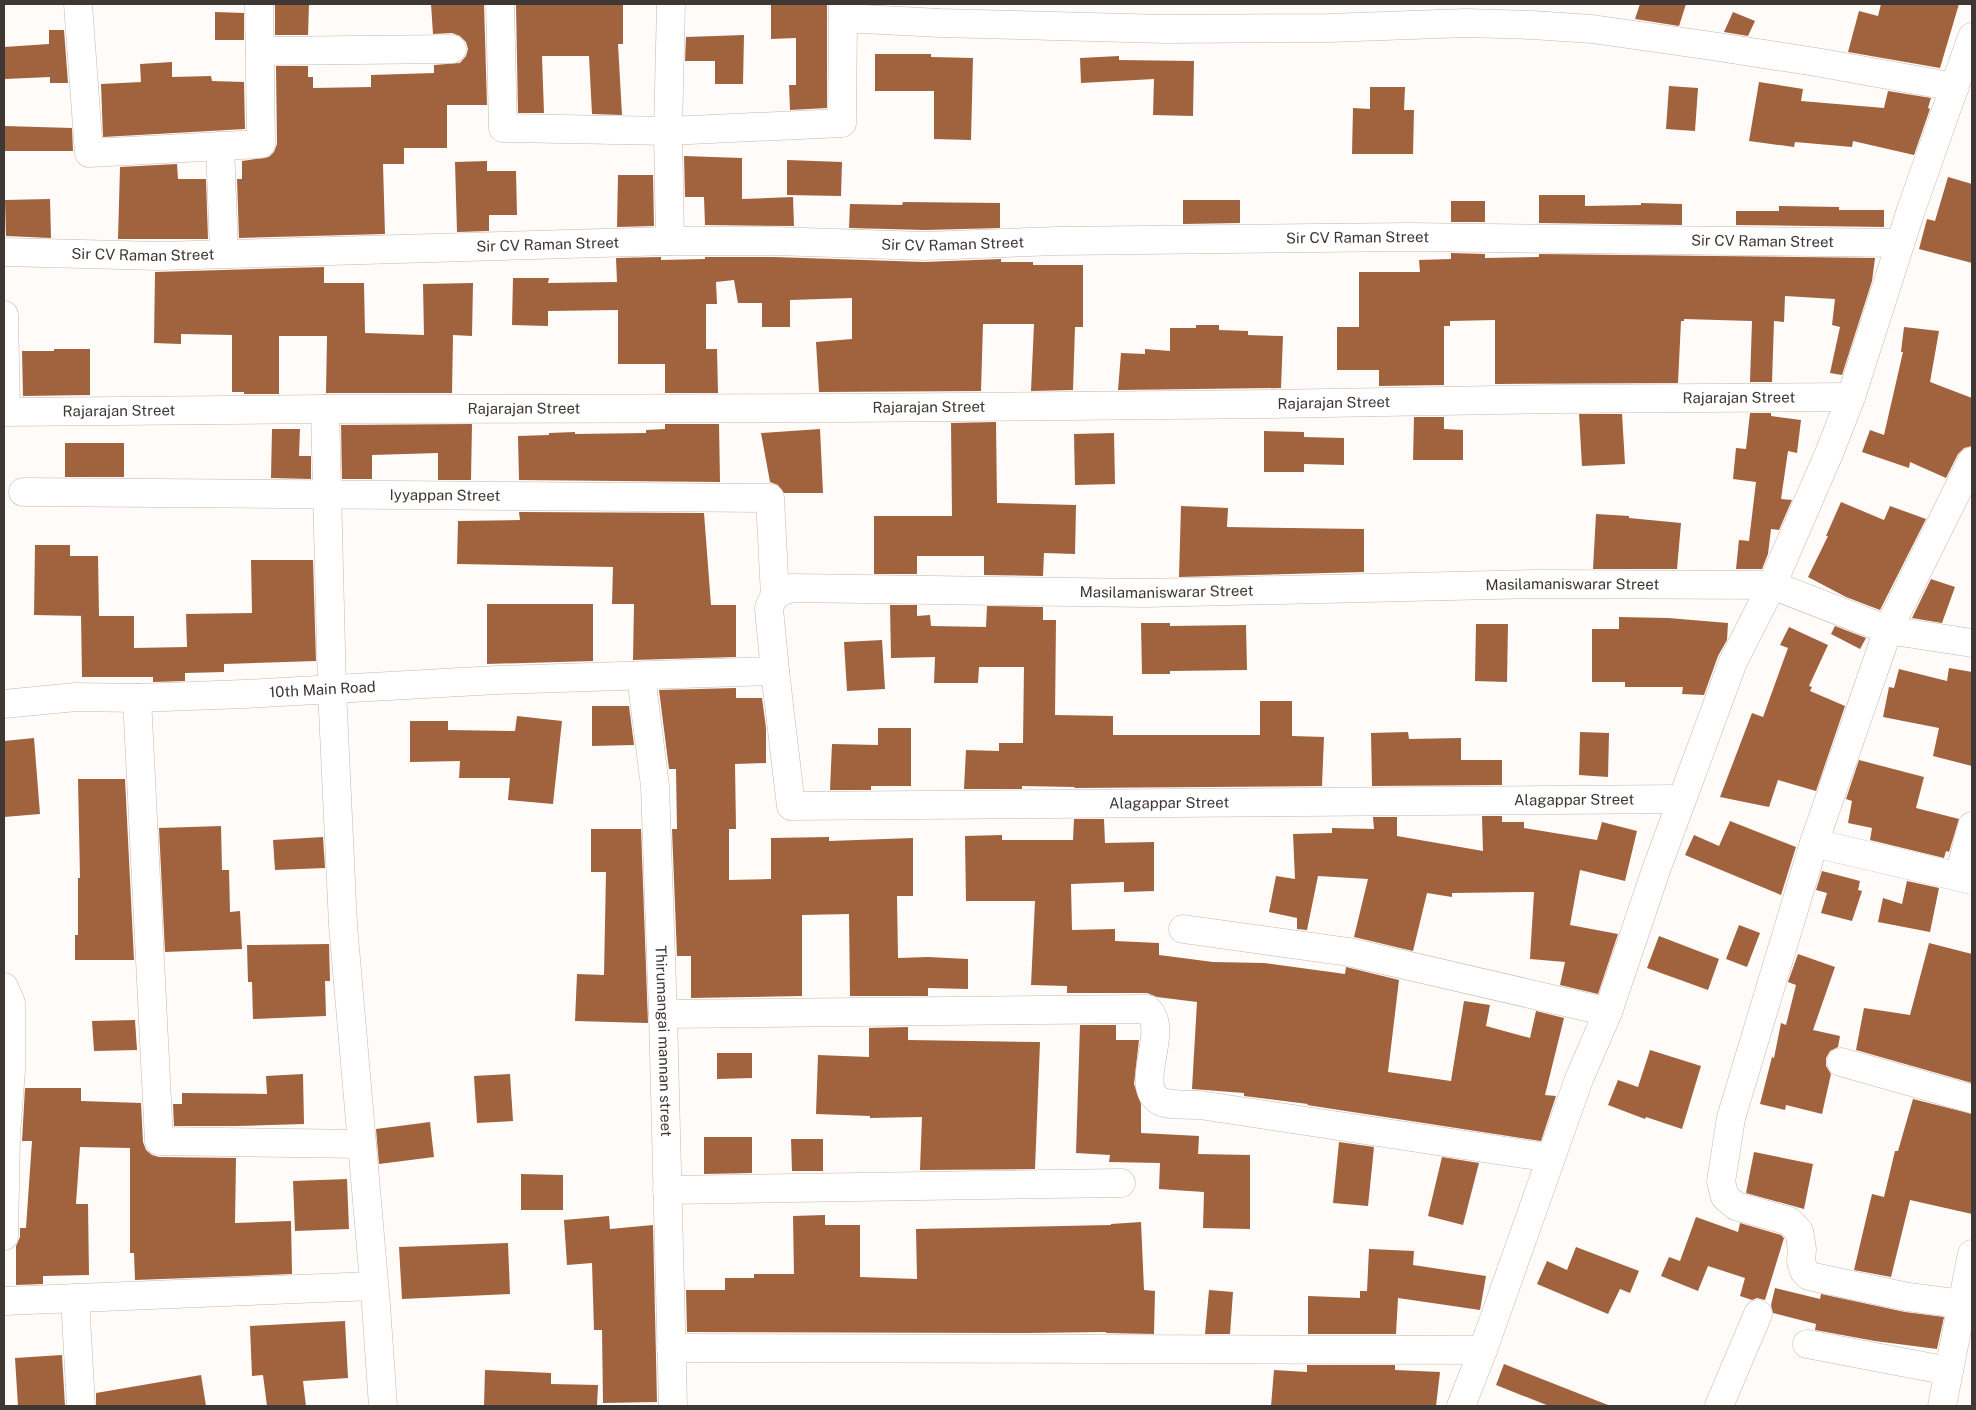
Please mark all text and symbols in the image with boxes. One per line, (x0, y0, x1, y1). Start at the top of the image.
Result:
street label: Sir CV Raman Street (1286, 228, 1429, 246)
street label: Sir CV Raman Street (1691, 231, 1834, 250)
street label: Sir CV Raman Street (476, 233, 620, 255)
street label: Sir CV Raman Street (881, 233, 1025, 254)
street label: Sir CV Raman Street (71, 245, 215, 264)
street label: Rajarajan Street (1682, 388, 1796, 406)
street label: Rajarajan Street (1277, 393, 1391, 412)
street label: Rajarajan Street (872, 398, 986, 416)
street label: Rajarajan Street (468, 400, 581, 417)
street label: Rajarajan Street (62, 401, 176, 419)
street label: Iyyappan Street (390, 486, 501, 504)
street label: Masilamaniswarar Street (1485, 575, 1660, 593)
street label: Masilamaniswarar Street (1079, 582, 1254, 601)
street label: 10th Main Road (269, 678, 376, 701)
street label: Alagappar Street (1514, 790, 1634, 808)
street label: Alagappar Street (1109, 794, 1229, 812)
street label: Thirumangai mannan street (653, 945, 675, 1137)

